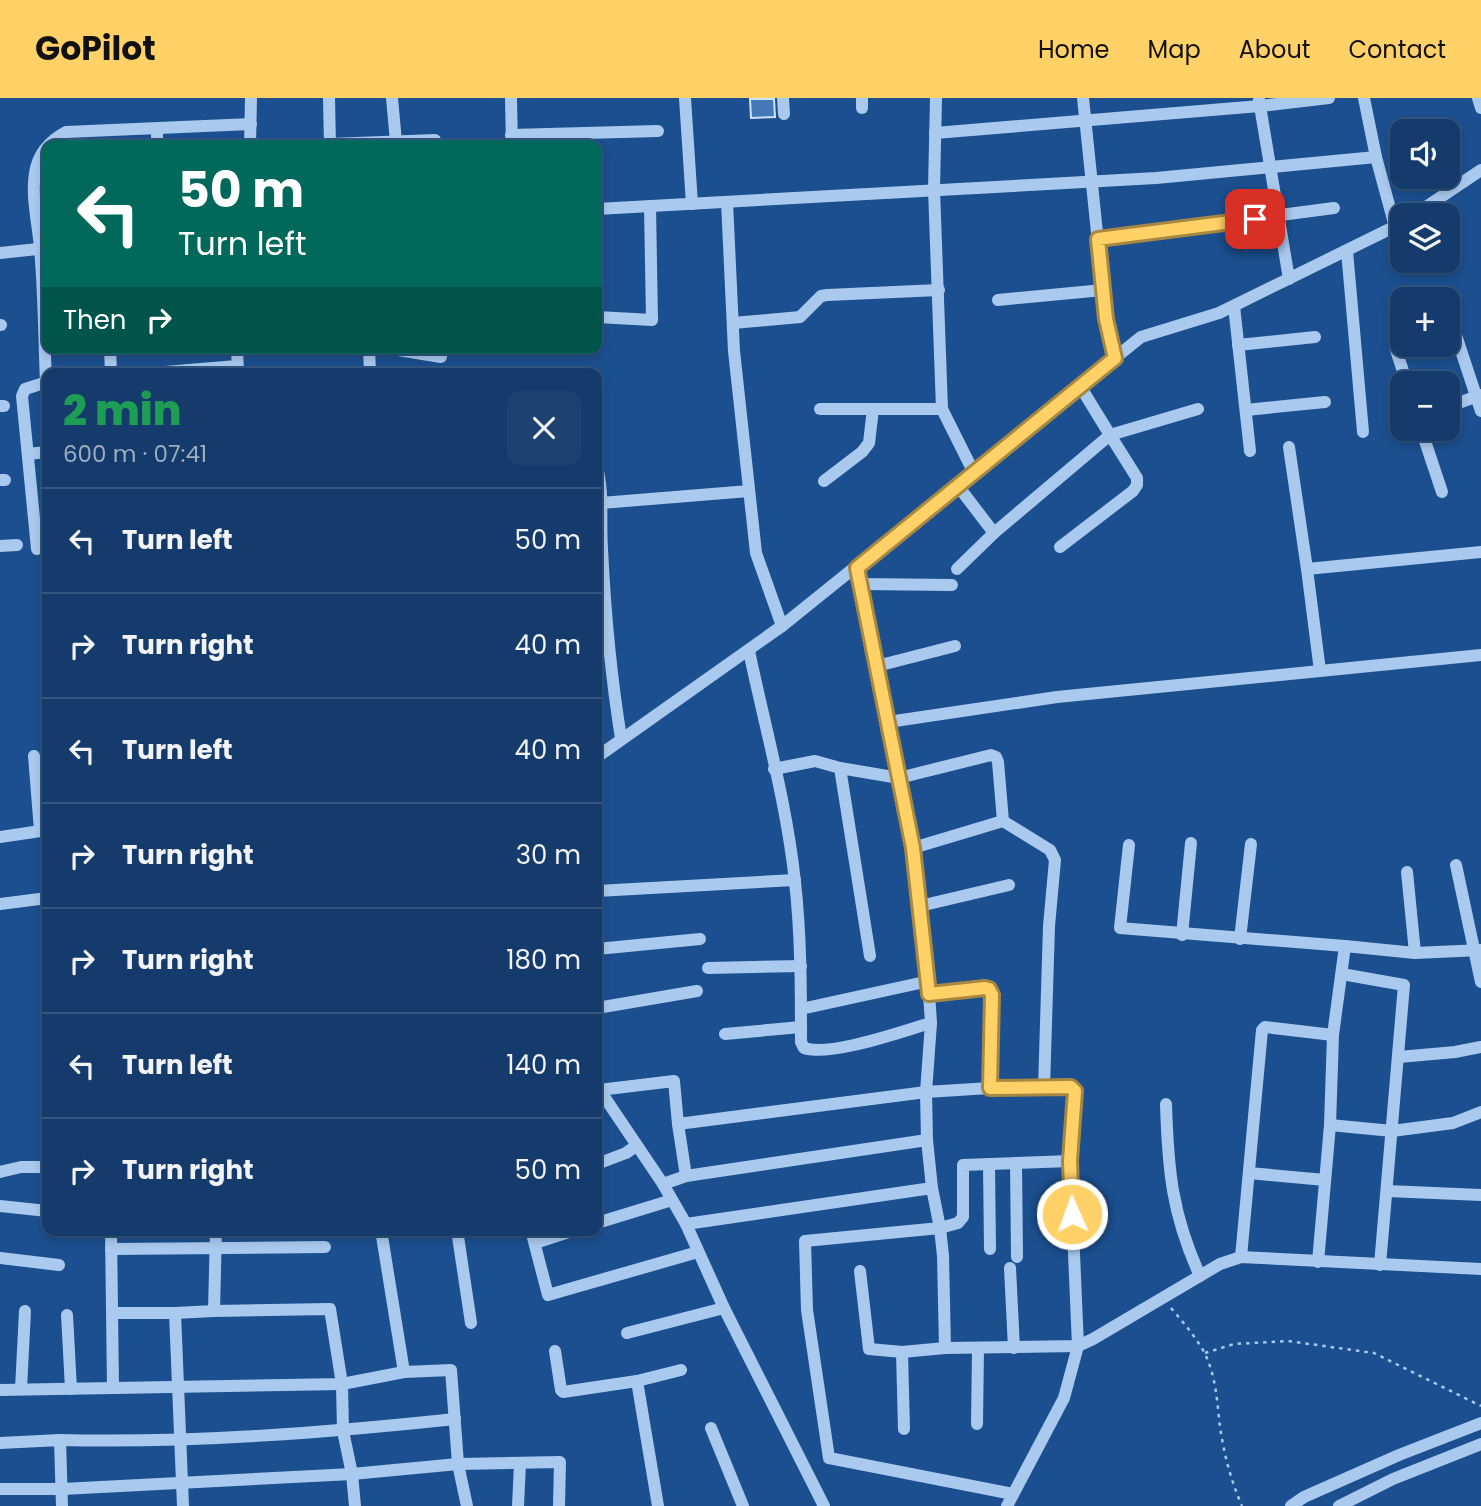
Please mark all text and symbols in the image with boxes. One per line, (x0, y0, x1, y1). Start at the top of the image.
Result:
text: GoPilot (35, 25, 156, 72)
text: Home (1038, 33, 1110, 66)
text: Map (1148, 33, 1201, 66)
text: About (1239, 33, 1310, 66)
text: Contact (1348, 33, 1446, 66)
map controls (1390, 119, 1460, 441)
button: sound (1390, 119, 1460, 189)
text: 50 m (178, 156, 304, 224)
icon: left (63, 168, 154, 259)
pin (1225, 189, 1285, 249)
icon: arrive (1236, 200, 1274, 238)
button: layers (1390, 203, 1460, 273)
text: Turn left (178, 221, 307, 266)
button: + (1390, 287, 1460, 357)
icon: right (140, 301, 178, 339)
text: Then (63, 302, 126, 338)
button: − (1390, 371, 1460, 441)
text: 2 min (63, 381, 181, 440)
button: close (507, 391, 581, 465)
text: 600 m · 07:41 (63, 438, 207, 470)
icon: left (63, 522, 101, 560)
text: Turn left (122, 522, 233, 558)
text: 50 m (515, 522, 581, 558)
icon: right (63, 627, 101, 665)
text: Turn right (122, 627, 254, 663)
text: 40 m (515, 627, 581, 663)
icon: left (63, 732, 101, 770)
text: Turn left (122, 732, 233, 768)
text: 40 m (515, 732, 581, 768)
icon: right (63, 837, 101, 875)
text: Turn right (122, 837, 254, 873)
text: 30 m (516, 837, 581, 873)
icon: right (63, 942, 101, 980)
text: Turn right (122, 942, 254, 978)
text: 180 m (506, 942, 581, 978)
icon: left (63, 1047, 101, 1085)
text: Turn left (122, 1047, 233, 1083)
text: 140 m (506, 1047, 581, 1083)
icon: right (63, 1152, 101, 1190)
text: Turn right (122, 1152, 254, 1188)
text: 50 m (515, 1152, 581, 1188)
position arrow (1035, 1177, 1109, 1251)

